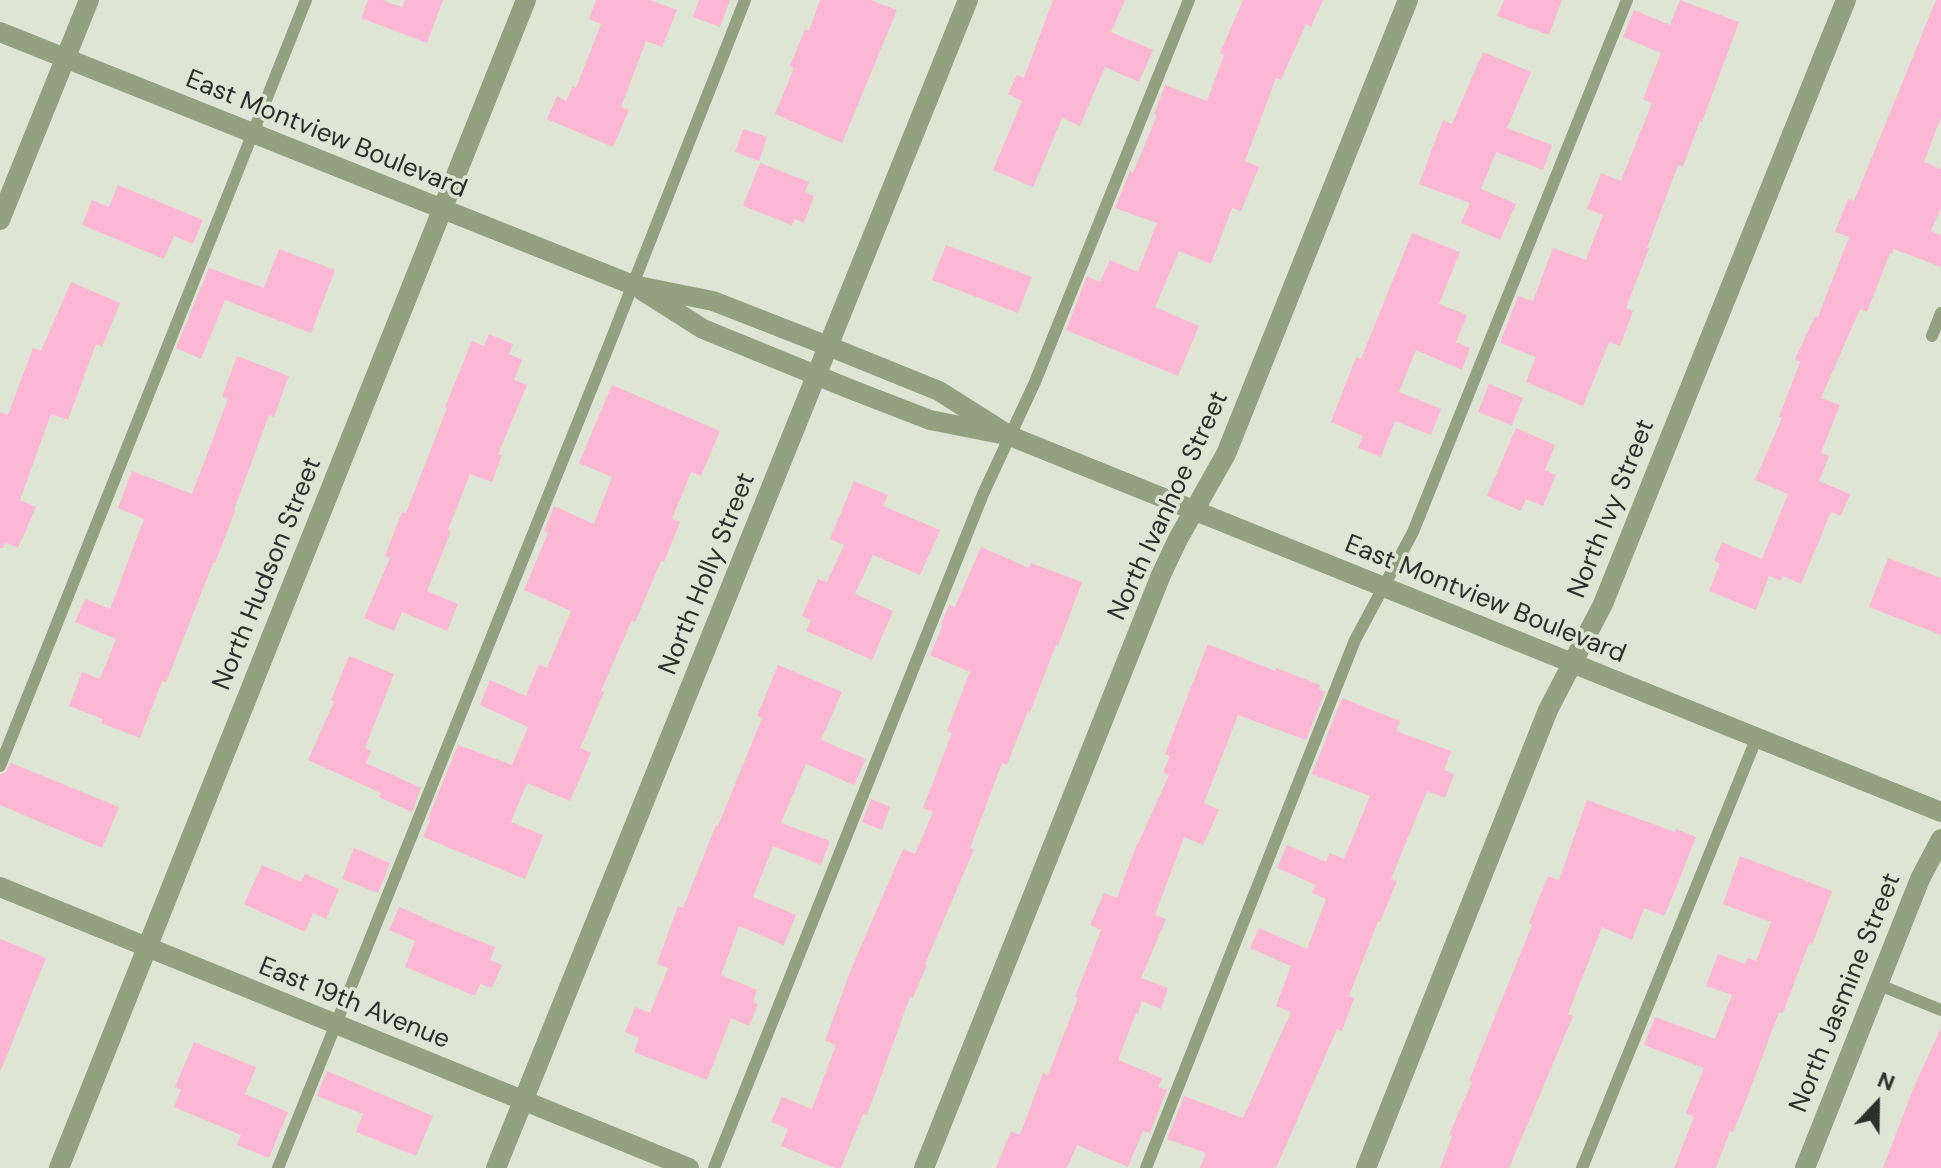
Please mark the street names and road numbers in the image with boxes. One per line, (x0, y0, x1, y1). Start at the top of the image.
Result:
street label: East Montview Boulevard (181, 64, 471, 206)
street label: North Ivanhoe Street (1102, 387, 1236, 625)
street label: North Ivy Street (1562, 415, 1662, 603)
street label: North Hudson Street (207, 453, 329, 695)
street label: North Holly Street (653, 469, 763, 679)
street label: East Montview Boulevard (1340, 529, 1630, 671)
street label: North Jasmine Street (1784, 869, 1908, 1117)
street label: East 19th Avenue (254, 951, 454, 1057)

